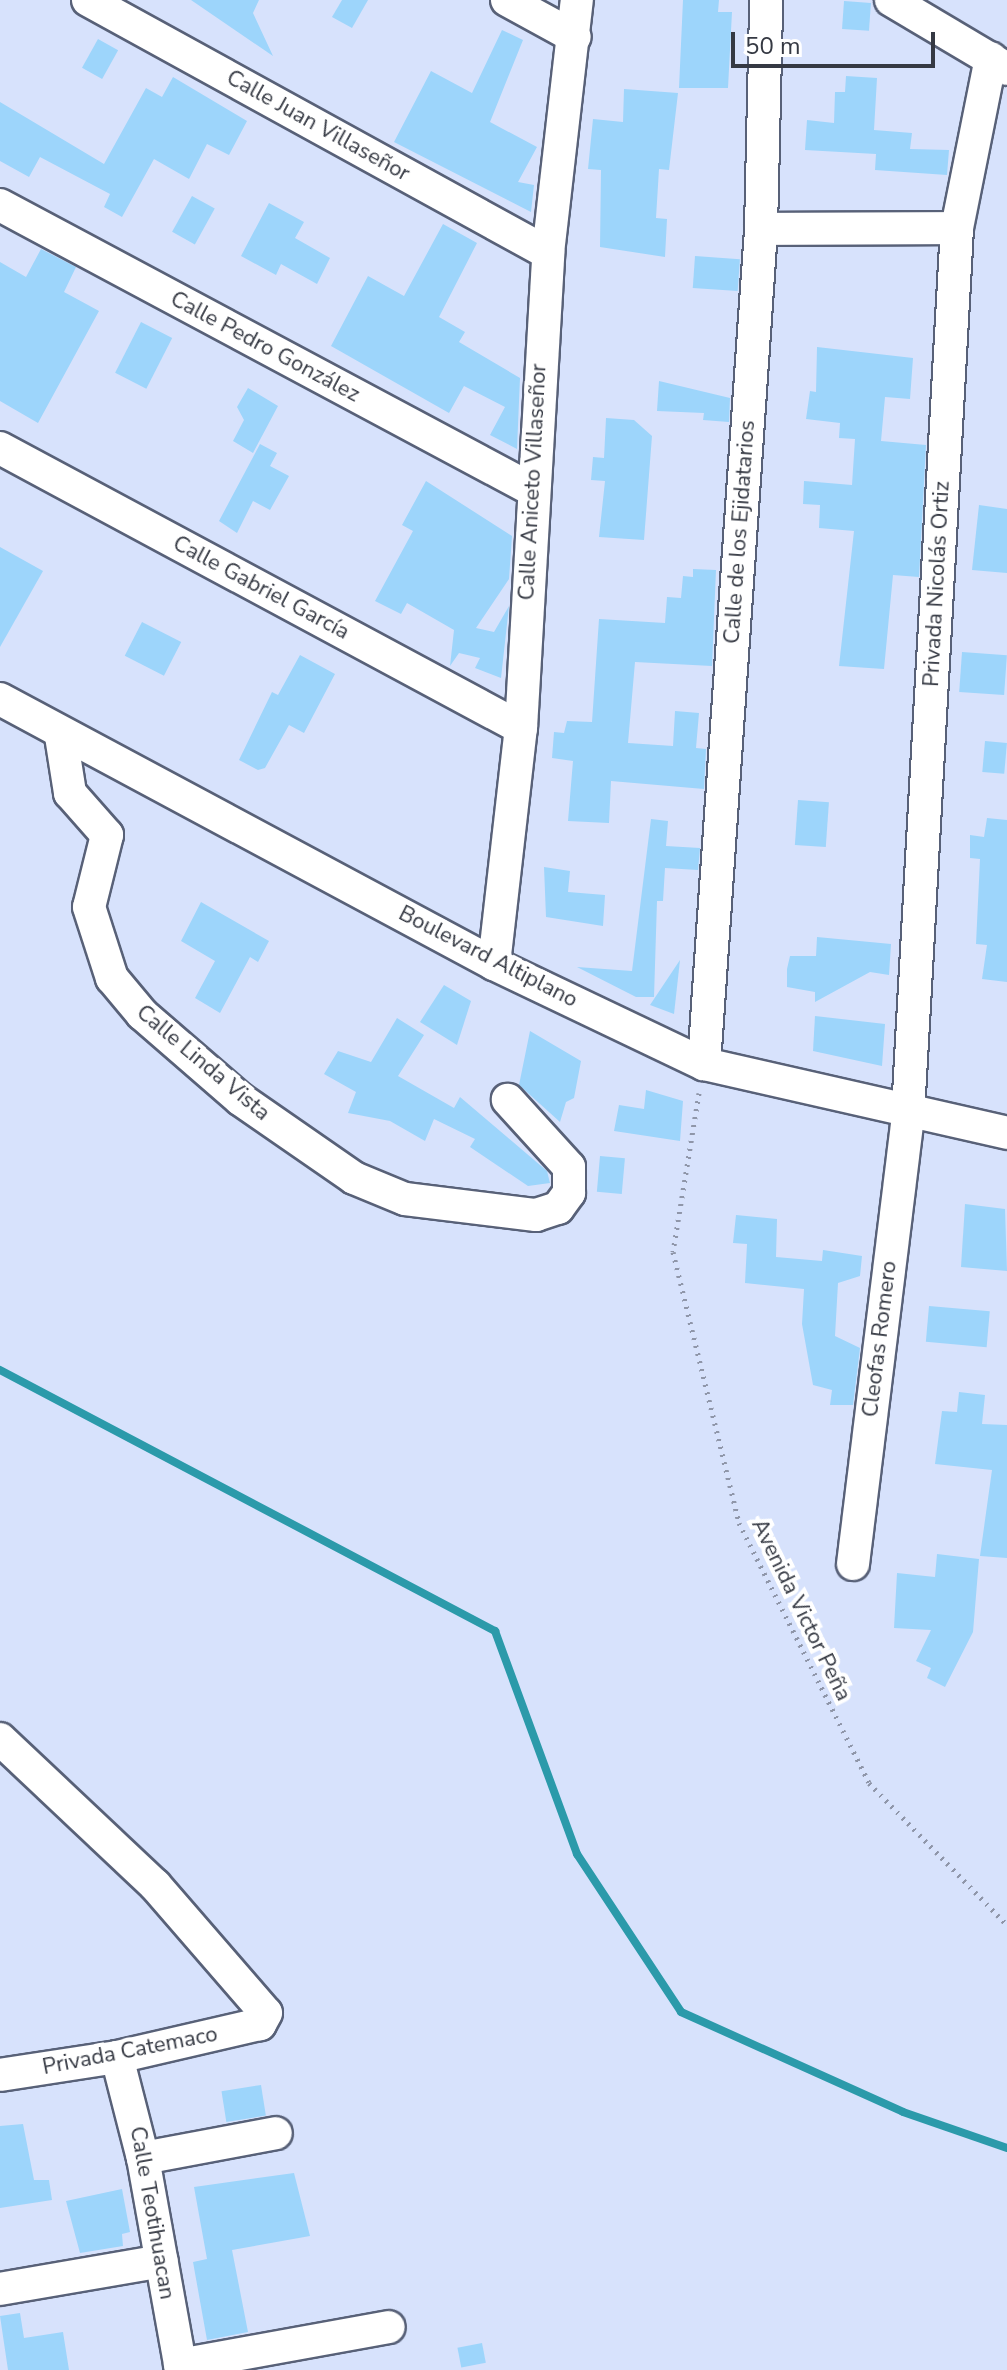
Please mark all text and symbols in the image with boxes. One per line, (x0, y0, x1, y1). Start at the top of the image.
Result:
scale bar (735, 16, 939, 66)
text: 50 m (745, 30, 801, 62)
street label: Calle Juan Villaseñor (222, 65, 414, 187)
street label: Calle Pedro González (166, 286, 364, 408)
street label: Calle Aniceto Villaseñor (514, 363, 552, 601)
street label: Calle de los Ejidatarios (719, 419, 761, 645)
street label: Privada Nicolás Ortiz (918, 480, 956, 688)
street label: Calle Gabriel García (168, 530, 354, 646)
street label: Boulevard Altiplano (394, 900, 582, 1014)
street label: Calle Linda Vista (131, 999, 275, 1127)
street label: Cleofas Romero (857, 1259, 903, 1419)
street label: Avenida Victor Peña (745, 1515, 857, 1705)
street label: Privada Catemaco (40, 2021, 220, 2081)
street label: Calle Teotihuacan (124, 2124, 180, 2302)

